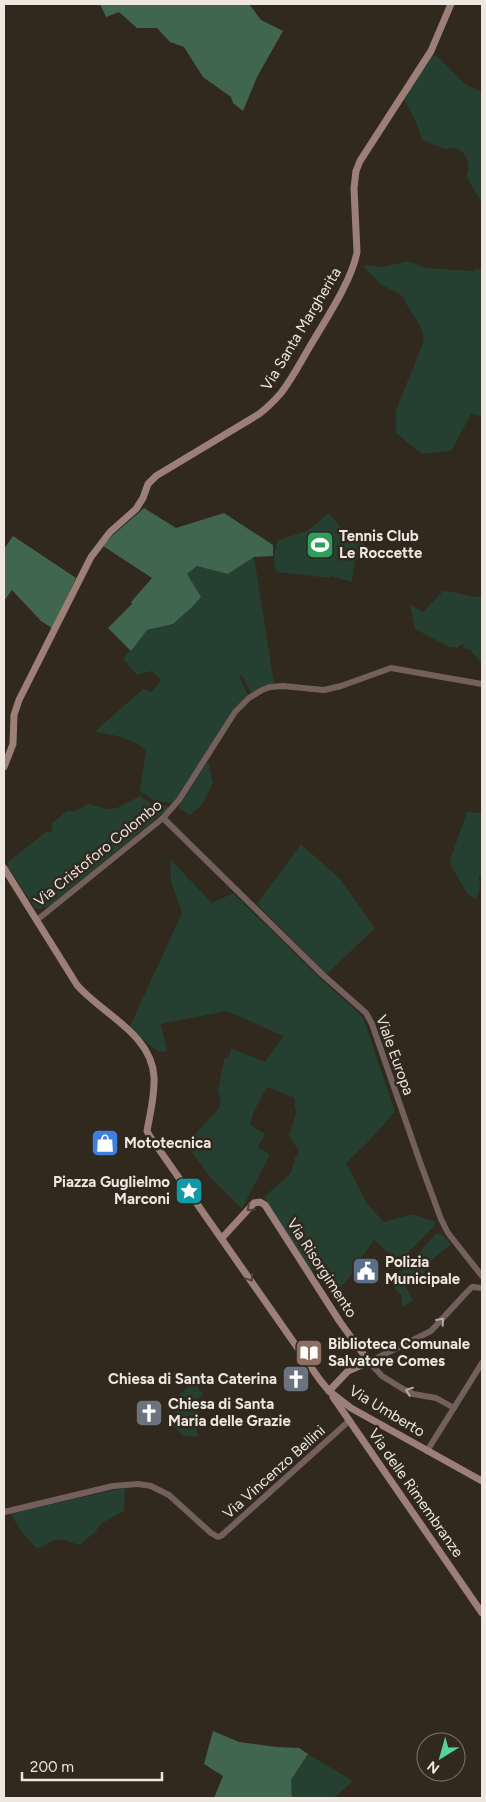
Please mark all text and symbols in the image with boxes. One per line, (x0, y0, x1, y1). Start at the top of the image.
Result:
street label: Via Santa Margherita (257, 264, 345, 394)
place label: Tennis Club Le Roccette (339, 527, 423, 562)
sports icon: Tennis Club Le Roccette (305, 530, 335, 560)
street label: Via Cristoforo Colombo (30, 796, 166, 910)
street label: Viale Europa (372, 1012, 418, 1098)
shop icon: Mototecnica (90, 1128, 120, 1158)
place label: Mototecnica (124, 1134, 211, 1152)
place label: Piazza Guglielmo Marconi (53, 1173, 170, 1208)
place icon: Piazza Guglielmo Marconi (174, 1176, 204, 1206)
one-way arrow (247, 1202, 256, 1211)
street label: Via Risorgimento (283, 1215, 361, 1321)
place label: Polizia Municipale (385, 1253, 461, 1288)
public building icon: Polizia Municipale (351, 1256, 381, 1286)
one-way arrow (243, 1273, 253, 1282)
one-way arrow (435, 1317, 444, 1326)
place label: Biblioteca Comunale Salvatore Comes (328, 1335, 471, 1370)
library icon: Biblioteca Comunale Salvatore Comes (294, 1338, 324, 1368)
church icon: Chiesa di Santa Caterina (281, 1364, 311, 1394)
place label: Chiesa di Santa Caterina (108, 1370, 277, 1388)
street label: Via Umberto (346, 1381, 428, 1441)
one-way arrow (405, 1387, 414, 1397)
place label: Chiesa di Santa Maria delle Grazie (168, 1395, 291, 1430)
church icon: Chiesa di Santa Maria delle Grazie (134, 1398, 164, 1428)
street label: Via Vincenzo Bellini (219, 1421, 329, 1523)
street label: Via delle Rimembranze (365, 1425, 467, 1561)
north arrow (416, 1732, 466, 1782)
scale bar (22, 1750, 162, 1782)
text: N (424, 1757, 443, 1777)
text: 200 m (30, 1758, 74, 1776)

